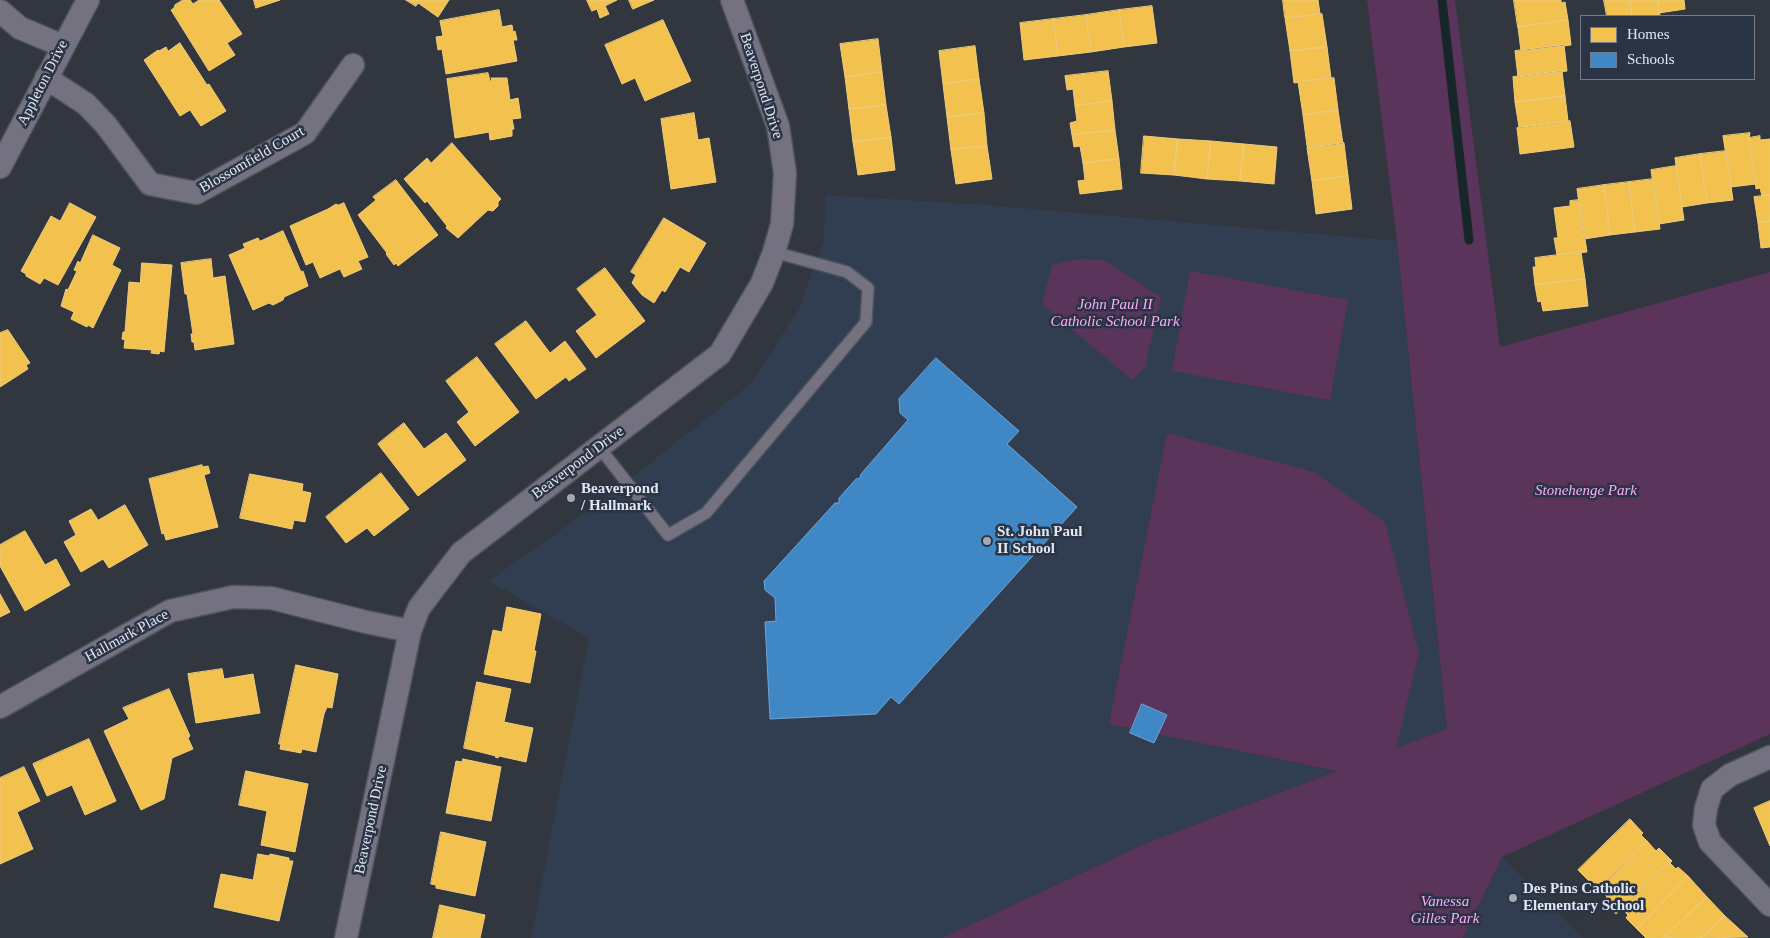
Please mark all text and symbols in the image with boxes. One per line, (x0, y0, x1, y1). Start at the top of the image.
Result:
legend (1580, 15, 1755, 80)
text: Homes (1627, 26, 1670, 42)
street label: Beaverpond Drive (735, 31, 787, 141)
street label: Appleton Drive (14, 37, 72, 129)
text: Schools (1627, 51, 1675, 67)
street label: Blossomfield Court (196, 123, 308, 197)
park label: John Paul II Catholic School Park (1050, 296, 1180, 331)
street label: Beaverpond Drive (529, 423, 627, 503)
place label: Beaverpond / Hallmark (581, 480, 659, 515)
park label: Stonehenge Park (1535, 482, 1637, 500)
marker: Beaverpond / Hallmark (565, 492, 577, 504)
place label: St. John Paul II School (997, 523, 1082, 558)
marker: St. John Paul II School (981, 535, 993, 547)
street label: Hallmark Place (82, 606, 172, 666)
street label: Beaverpond Drive (351, 764, 391, 876)
place label: Des Pins Catholic Elementary School (1523, 880, 1644, 915)
marker: Des Pins Catholic Elementary School (1507, 892, 1519, 904)
park label: Vanessa Gilles Park (1411, 893, 1479, 928)

